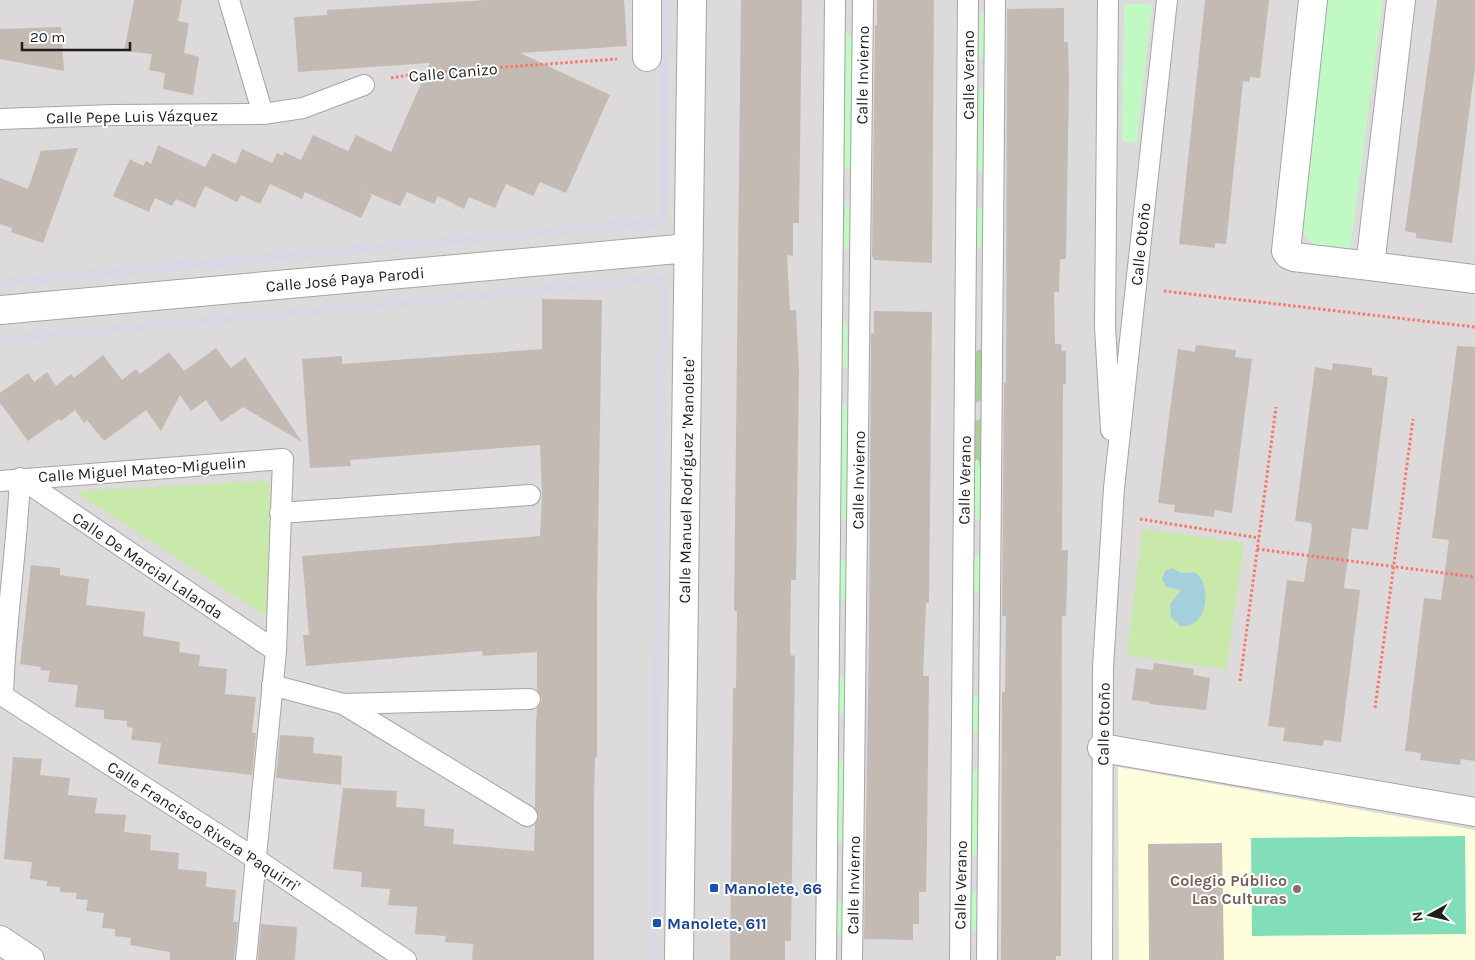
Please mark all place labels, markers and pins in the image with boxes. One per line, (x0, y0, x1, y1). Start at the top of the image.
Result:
place label: Colegio Público Las Culturas (1170, 871, 1287, 908)
place label: Manolete, 66 (724, 879, 822, 898)
marker: Manolete, 66 (708, 882, 720, 894)
marker: Colegio Público Las Culturas (1291, 883, 1303, 895)
place label: Manolete, 611 (667, 914, 767, 933)
marker: Manolete, 611 (651, 917, 663, 929)

